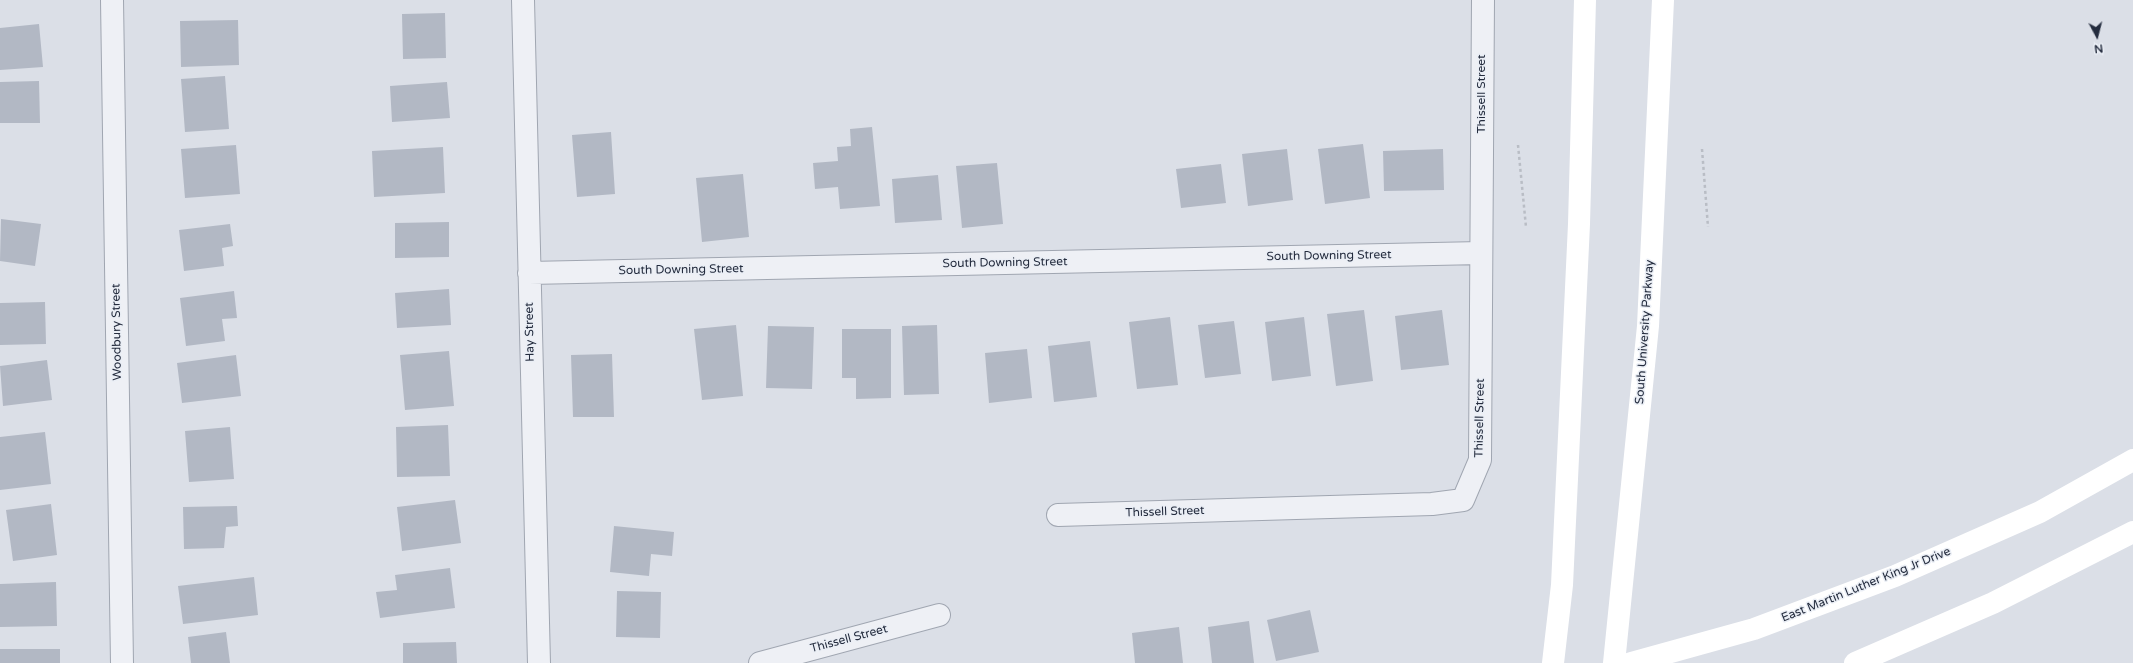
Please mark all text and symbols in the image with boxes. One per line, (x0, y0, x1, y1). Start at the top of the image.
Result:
north arrow (2077, 16, 2117, 56)
text: N (2093, 41, 2104, 55)
street label: Thissell Street (1475, 54, 1489, 134)
street label: South Downing Street (1266, 248, 1392, 264)
street label: South Downing Street (942, 255, 1068, 271)
street label: South University Parkway (1633, 259, 1657, 405)
street label: South Downing Street (618, 262, 744, 278)
street label: Woodbury Street (109, 283, 125, 381)
street label: Hay Street (522, 302, 538, 362)
street label: Thissell Street (1472, 378, 1488, 458)
street label: Thissell Street (1125, 503, 1205, 521)
street label: East Martin Luther King Jr Drive (1779, 544, 1953, 626)
street label: Thissell Street (809, 622, 889, 656)

